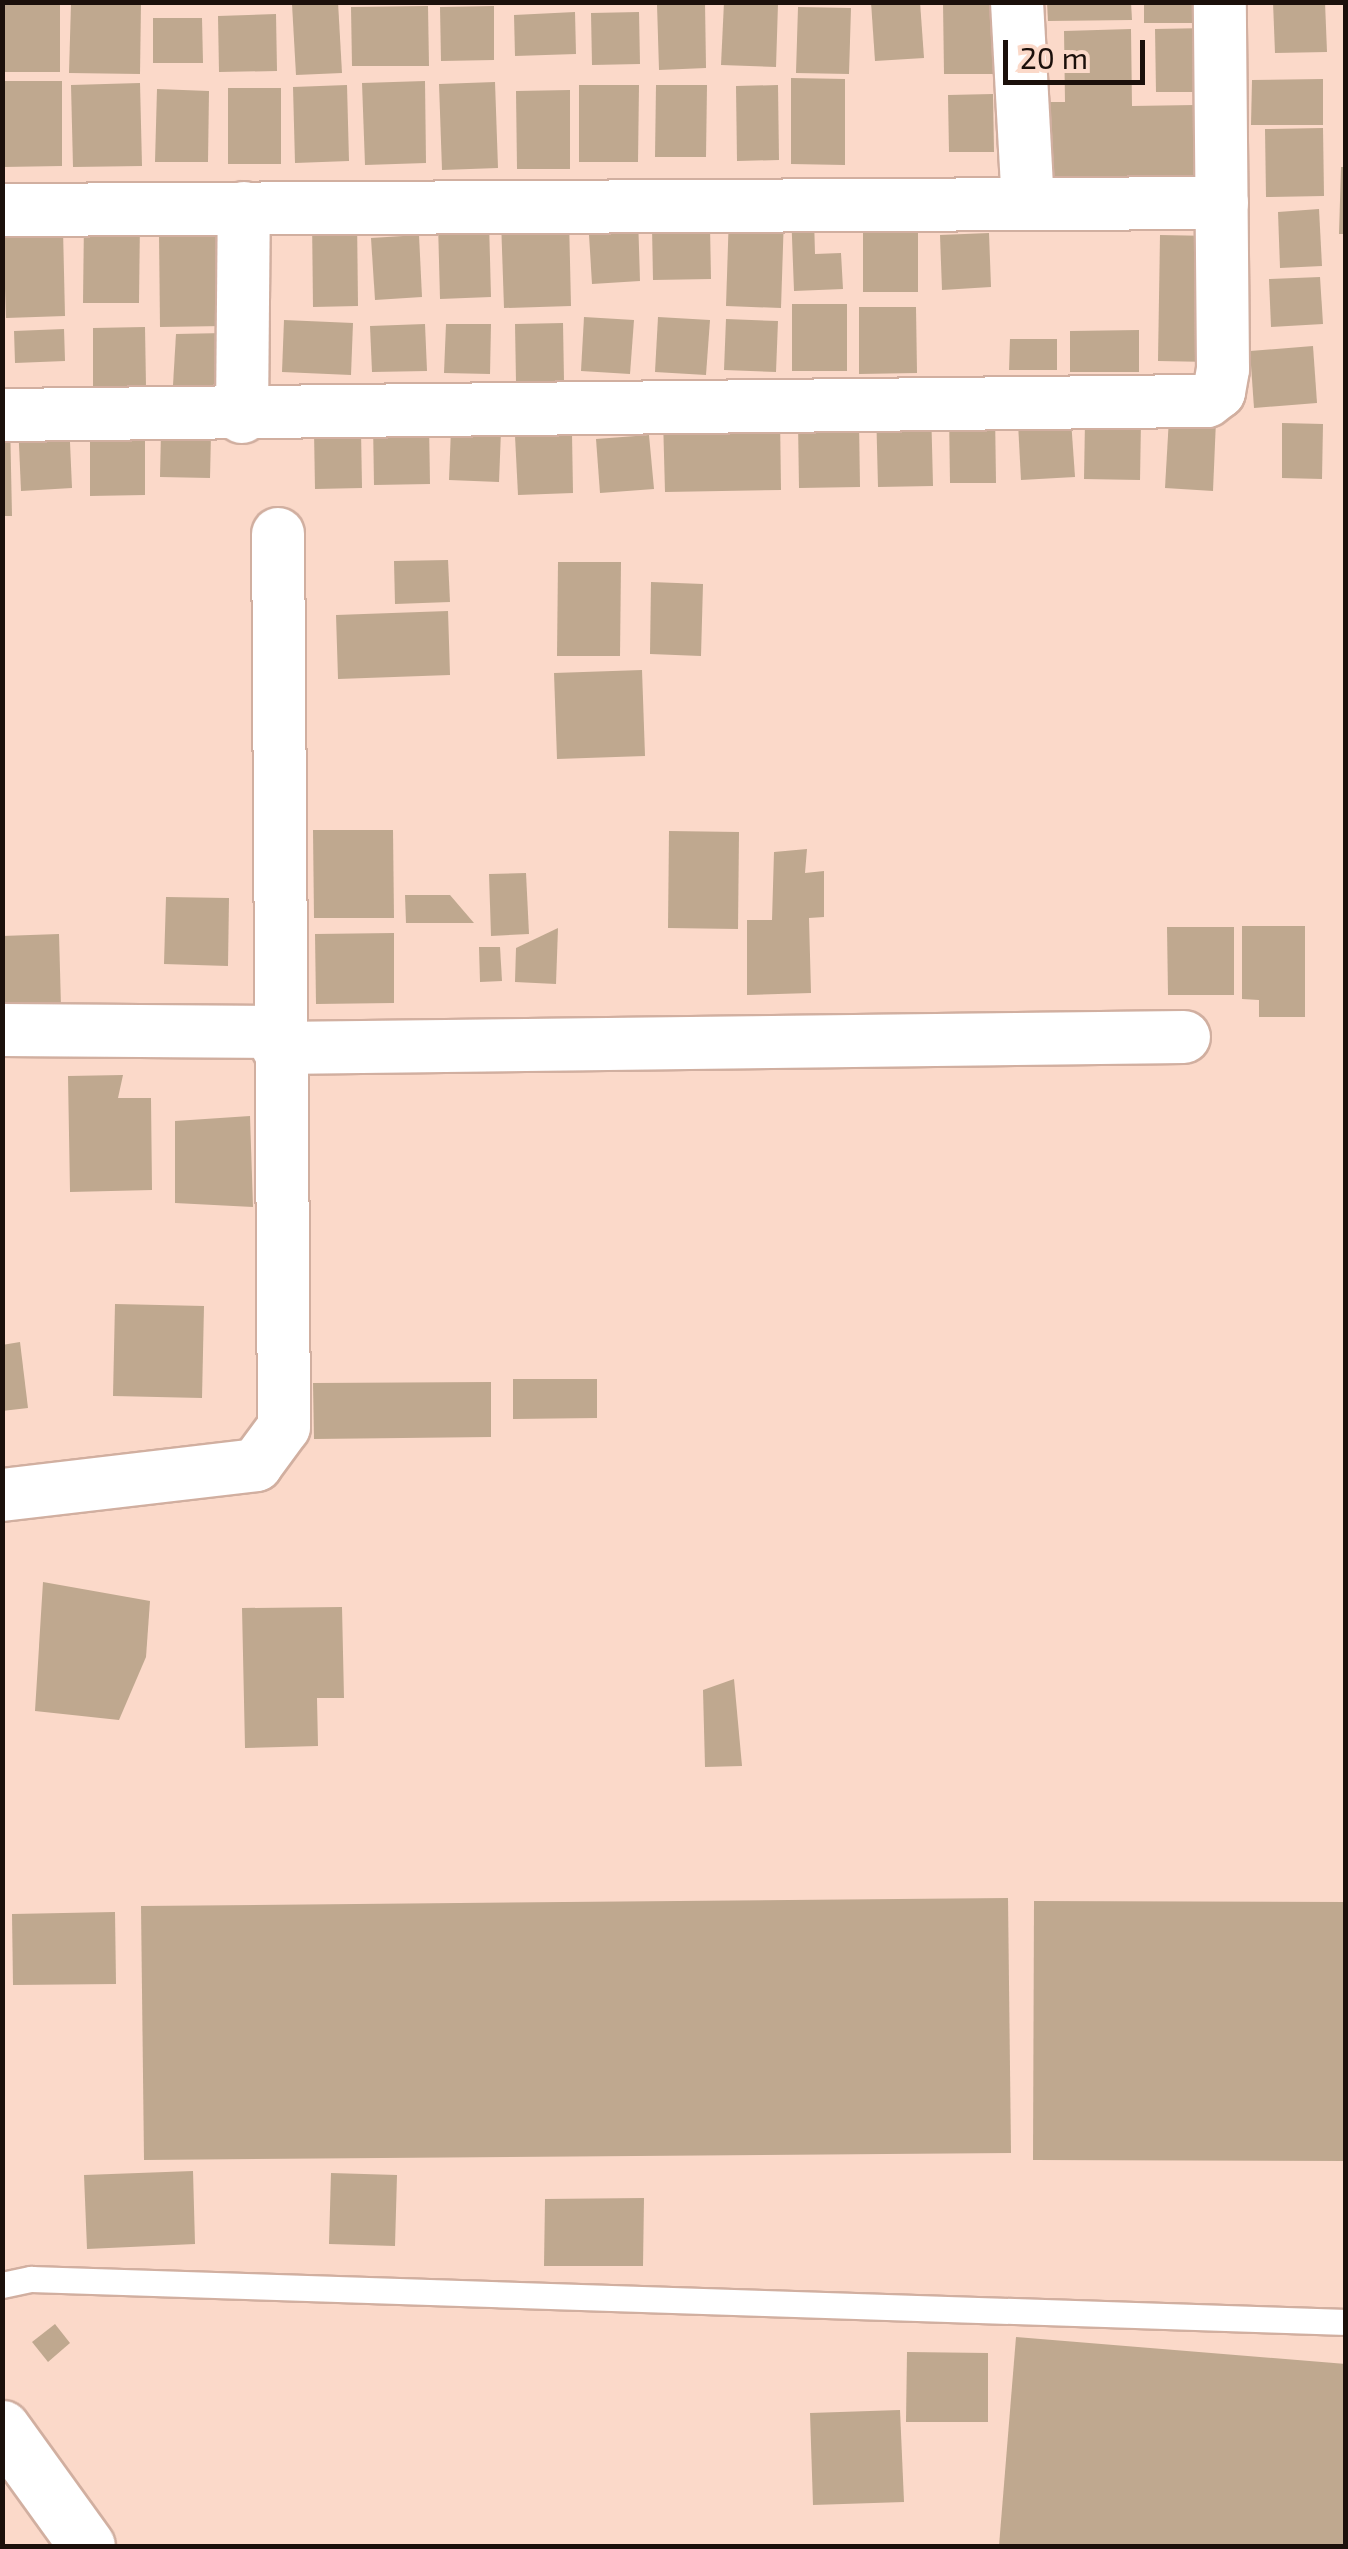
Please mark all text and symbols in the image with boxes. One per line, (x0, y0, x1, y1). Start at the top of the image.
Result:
scale bar (1008, 20, 1150, 82)
text: 20 m (1020, 39, 1088, 75)

